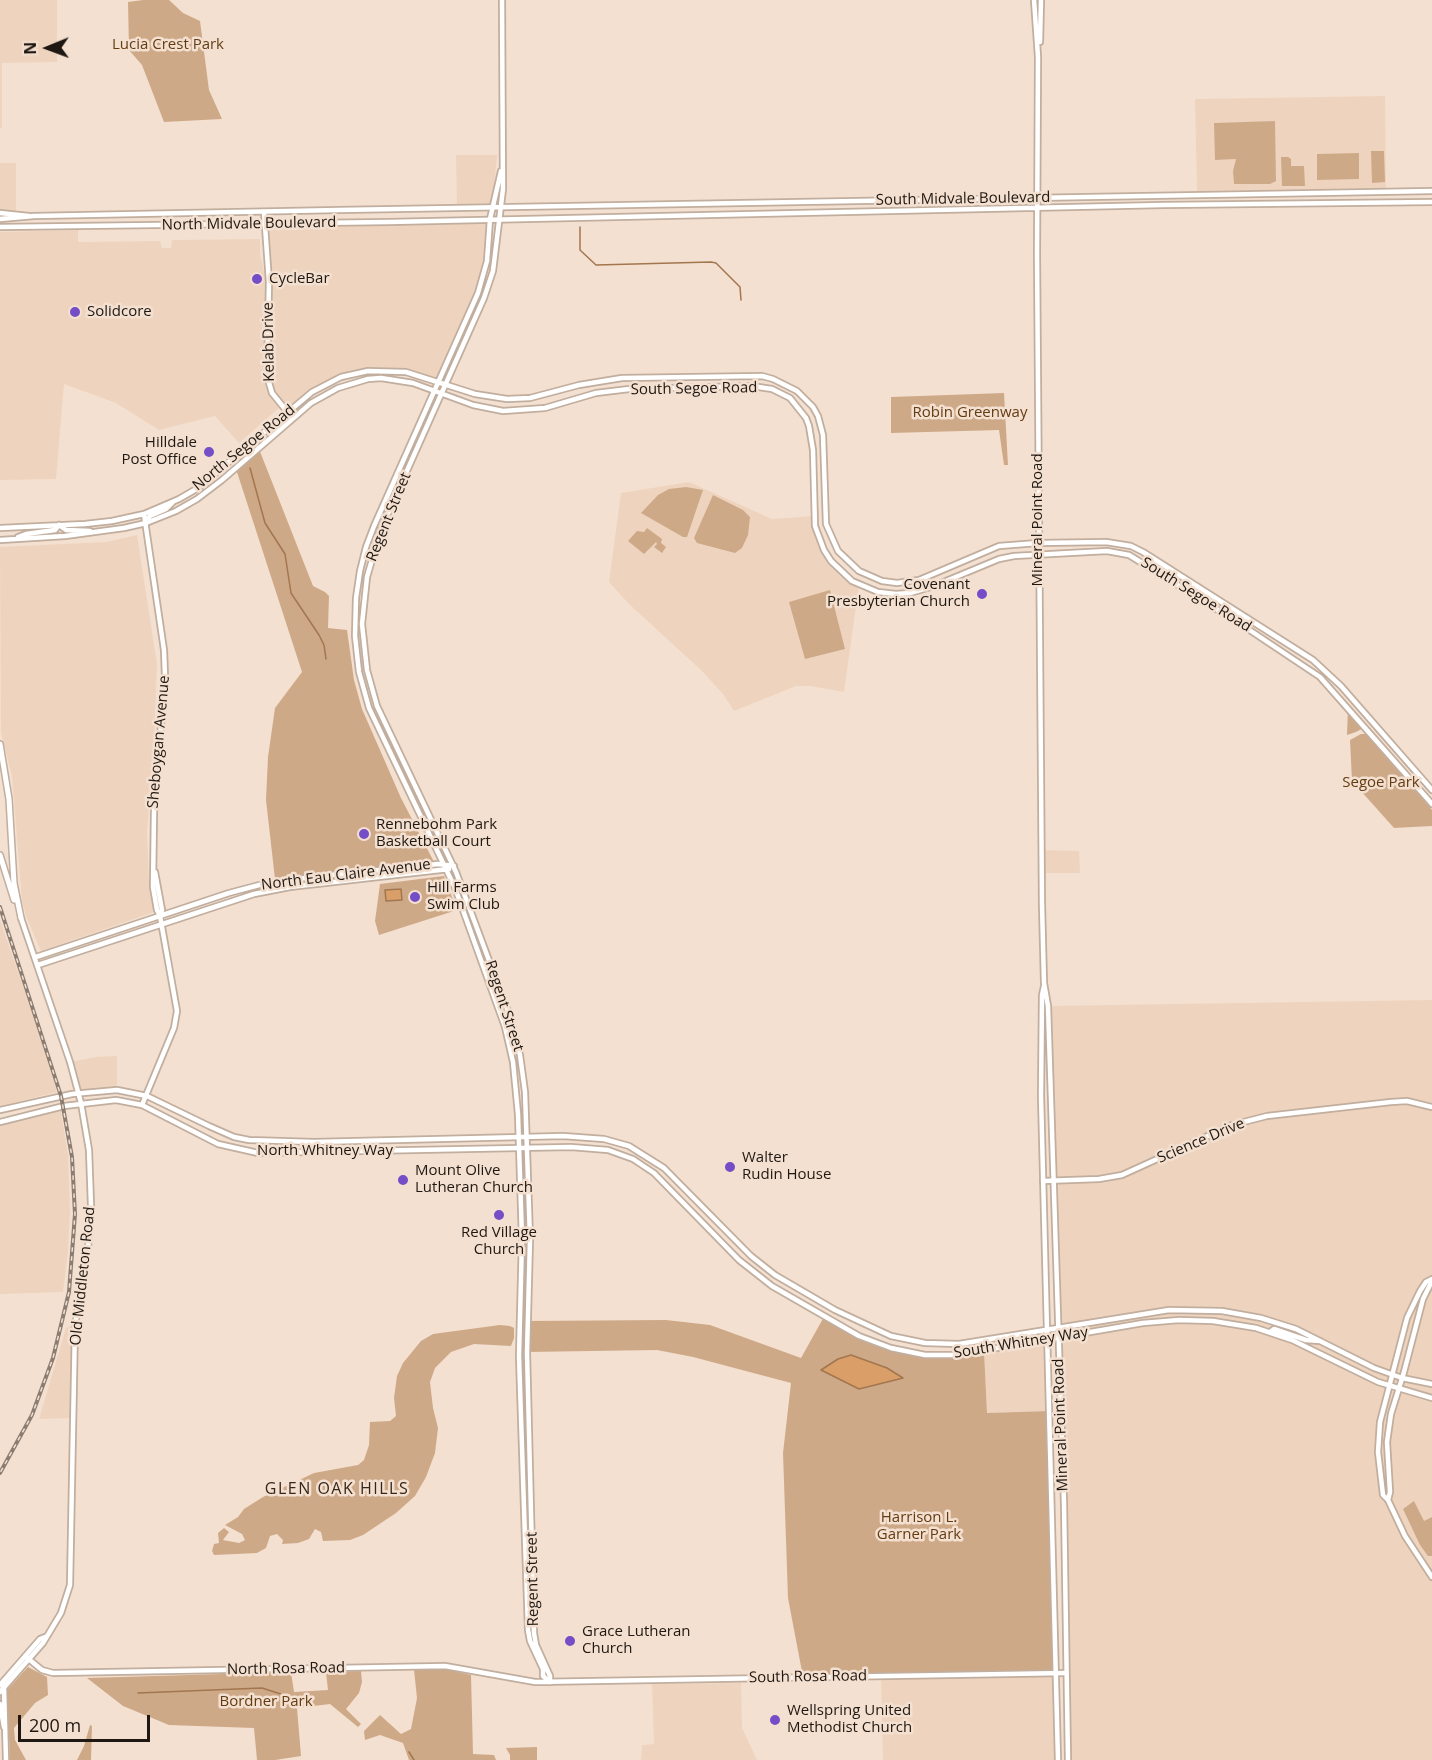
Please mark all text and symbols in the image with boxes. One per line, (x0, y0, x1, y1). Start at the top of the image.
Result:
north arrow (18, 18, 78, 78)
park label: Lucia Crest Park (112, 36, 224, 54)
text: N (19, 42, 41, 55)
street label: South Midvale Boulevard (876, 188, 1050, 210)
street label: North Midvale Boulevard (162, 213, 336, 235)
place label: CycleBar (269, 270, 330, 288)
marker: CycleBar (250, 272, 264, 286)
street label: Kelab Drive (259, 302, 279, 382)
place label: Solidcore (87, 303, 152, 321)
marker: Solidcore (68, 305, 82, 319)
street label: South Segoe Road (630, 379, 758, 399)
street label: North Segoe Road (189, 401, 299, 495)
park label: Robin Greenway (913, 404, 1027, 422)
place label: Hilldale Post Office (121, 434, 197, 469)
marker: Hilldale Post Office (202, 445, 216, 459)
street label: Mineral Point Road (1029, 453, 1047, 587)
street label: Regent Street (363, 470, 415, 564)
street label: South Segoe Road (1137, 554, 1255, 636)
place label: Covenant Presbyterian Church (827, 576, 970, 611)
marker: Covenant Presbyterian Church (975, 587, 989, 601)
street label: Sheboygan Avenue (144, 675, 174, 809)
park label: Segoe Park (1342, 774, 1420, 792)
place label: Rennebohm Park Basketball Court (376, 816, 497, 851)
marker: Rennebohm Park Basketball Court (357, 827, 371, 841)
street label: North Eau Claire Avenue (260, 856, 432, 894)
place label: Hill Farms Swim Club (427, 879, 500, 914)
marker: Hill Farms Swim Club (408, 890, 422, 904)
street label: Regent Street (481, 958, 527, 1054)
street label: Science Drive (1155, 1115, 1247, 1167)
street label: North Whitney Way (257, 1142, 393, 1160)
place label: Walter Rudin House (742, 1149, 831, 1184)
marker: Walter Rudin House (723, 1160, 737, 1174)
place label: Mount Olive Lutheran Church (415, 1162, 533, 1197)
marker: Mount Olive Lutheran Church (396, 1173, 410, 1187)
street label: Old Middleton Road (67, 1206, 99, 1346)
marker: Red Village Church (492, 1208, 506, 1222)
place label: Red Village Church (461, 1224, 537, 1259)
street label: South Whitney Way (953, 1323, 1089, 1363)
street label: Mineral Point Road (1050, 1358, 1072, 1492)
district label: GLEN OAK HILLS (265, 1479, 409, 1499)
park label: Harrison L. Garner Park (877, 1509, 961, 1544)
street label: Regent Street (523, 1532, 543, 1626)
place label: Grace Lutheran Church (582, 1623, 691, 1658)
marker: Grace Lutheran Church (563, 1634, 577, 1648)
street label: North Rosa Road (227, 1659, 345, 1679)
street label: South Rosa Road (749, 1667, 867, 1687)
park label: Bordner Park (219, 1693, 313, 1711)
place label: Wellspring United Methodist Church (787, 1702, 912, 1737)
scale bar (21, 1703, 153, 1741)
text: 200 m (29, 1713, 81, 1737)
marker: Wellspring United Methodist Church (768, 1713, 782, 1727)

